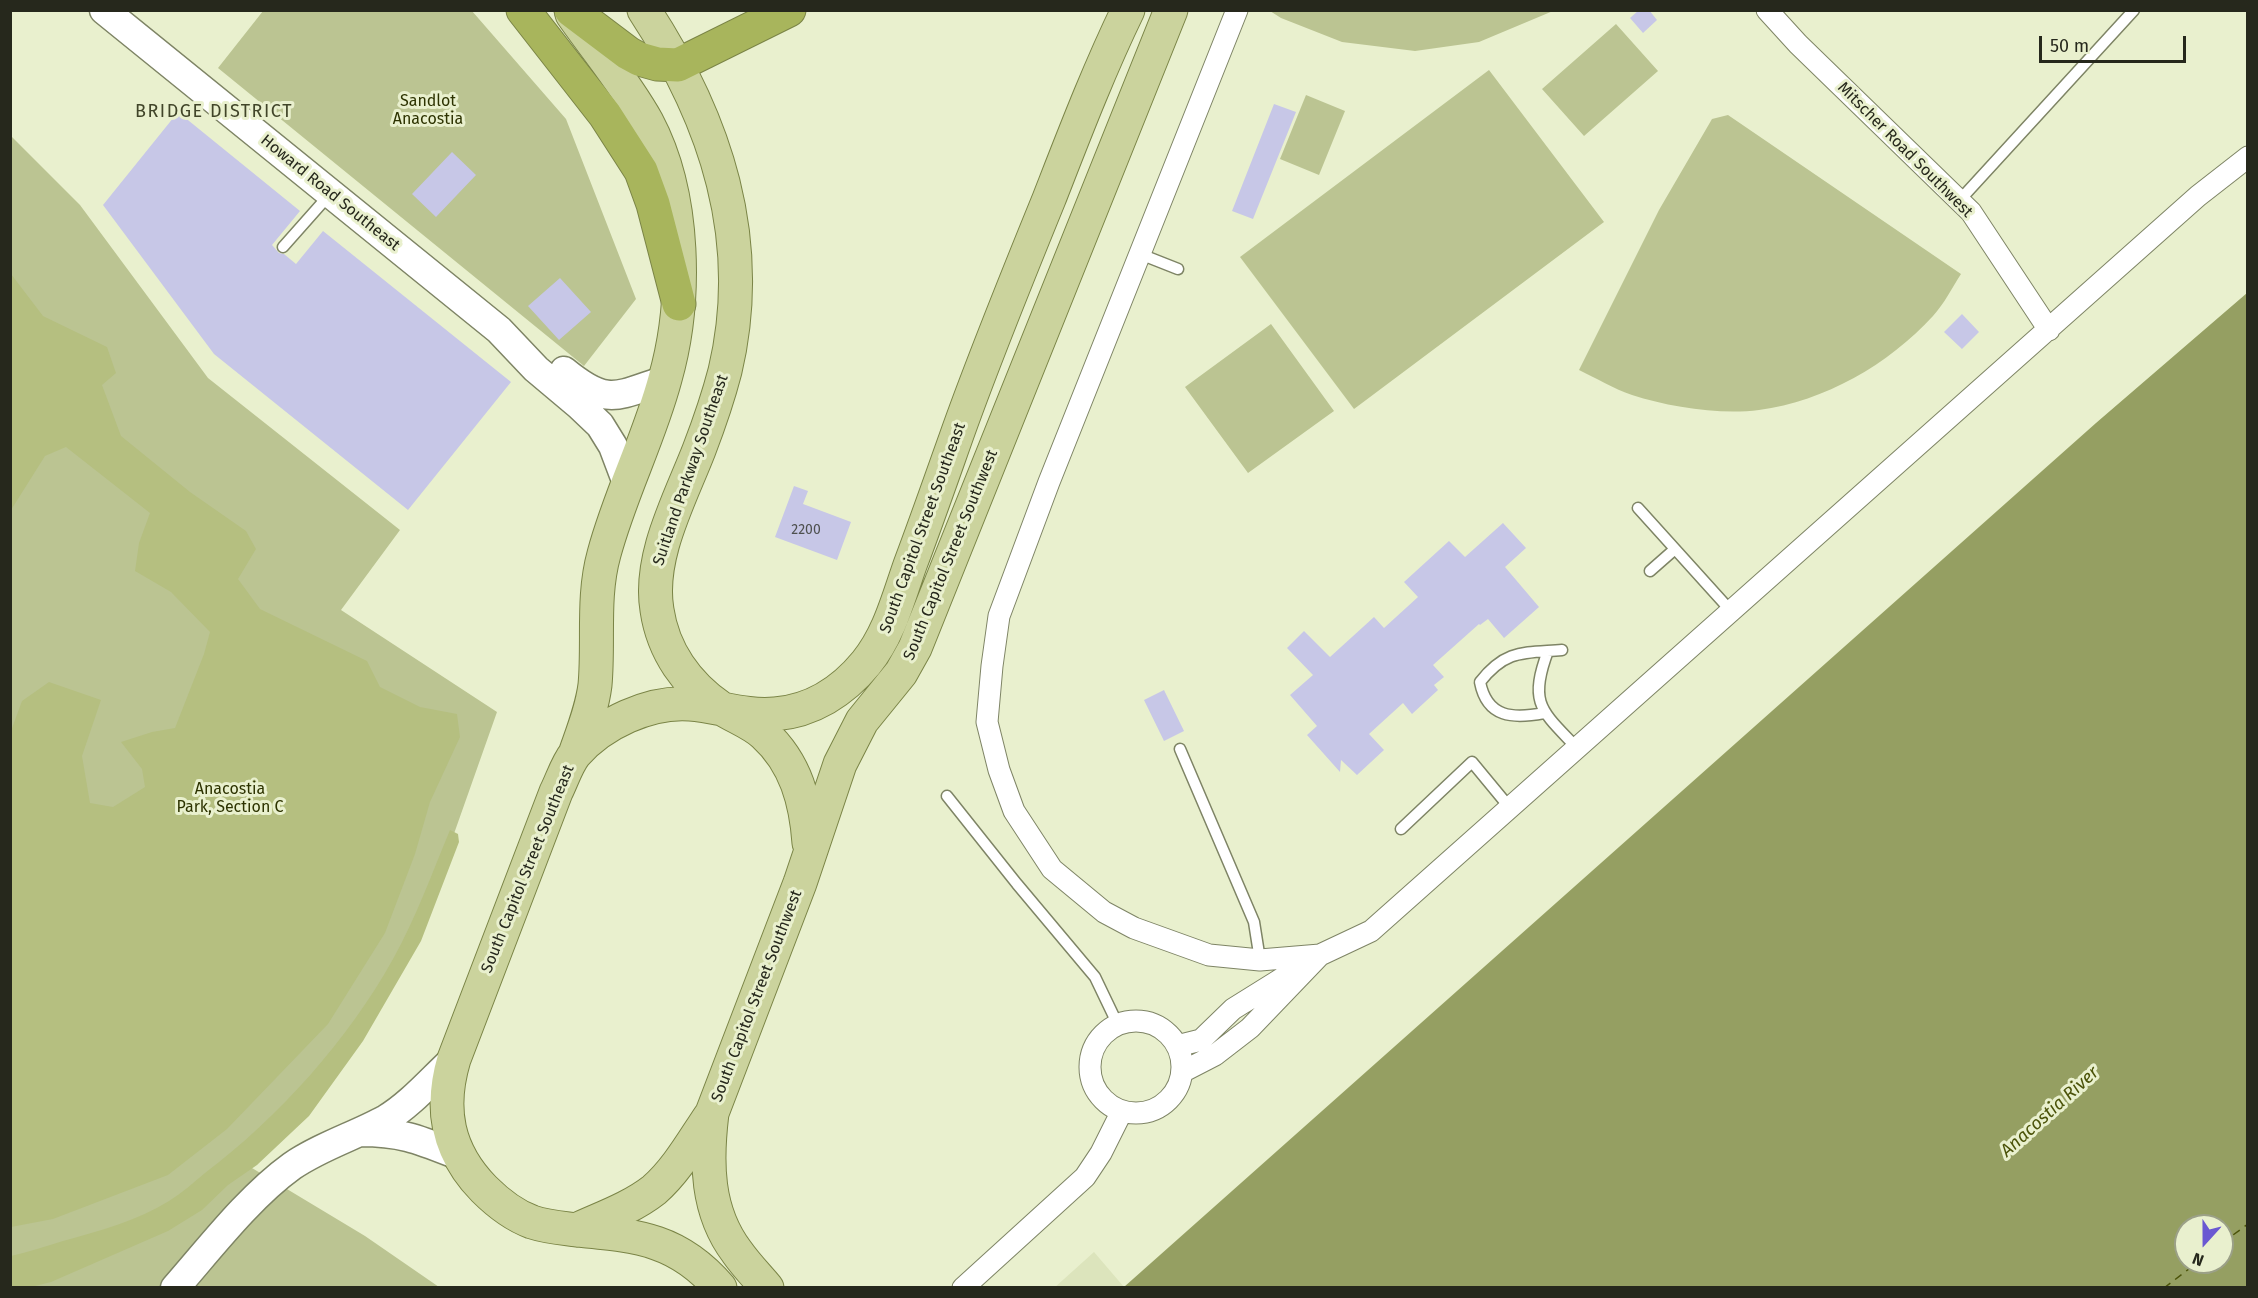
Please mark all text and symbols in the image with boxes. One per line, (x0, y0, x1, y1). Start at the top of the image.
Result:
scale bar (2042, 24, 2189, 62)
text: 50 m (2050, 35, 2089, 57)
street label: Mitscher Road Southwest (1833, 78, 1977, 222)
park label: Sandlot Anacostia (393, 92, 463, 130)
district label: BRIDGE DISTRICT (135, 101, 293, 123)
street label: Howard Road Southeast (256, 131, 404, 255)
street label: Suitland Parkway Southeast (649, 372, 733, 568)
street label: South Capitol Street Southeast (876, 420, 970, 636)
street label: South Capitol Street Southwest (900, 447, 1002, 663)
house number: 2200 (791, 522, 821, 538)
street label: South Capitol Street Southeast (477, 762, 579, 976)
park label: Anacostia Park, Section C (177, 780, 283, 818)
street label: South Capitol Street Southwest (708, 887, 806, 1105)
water label: Anacostia River (1996, 1062, 2104, 1162)
north arrow (2174, 1214, 2234, 1274)
text: N (2190, 1249, 2206, 1270)

